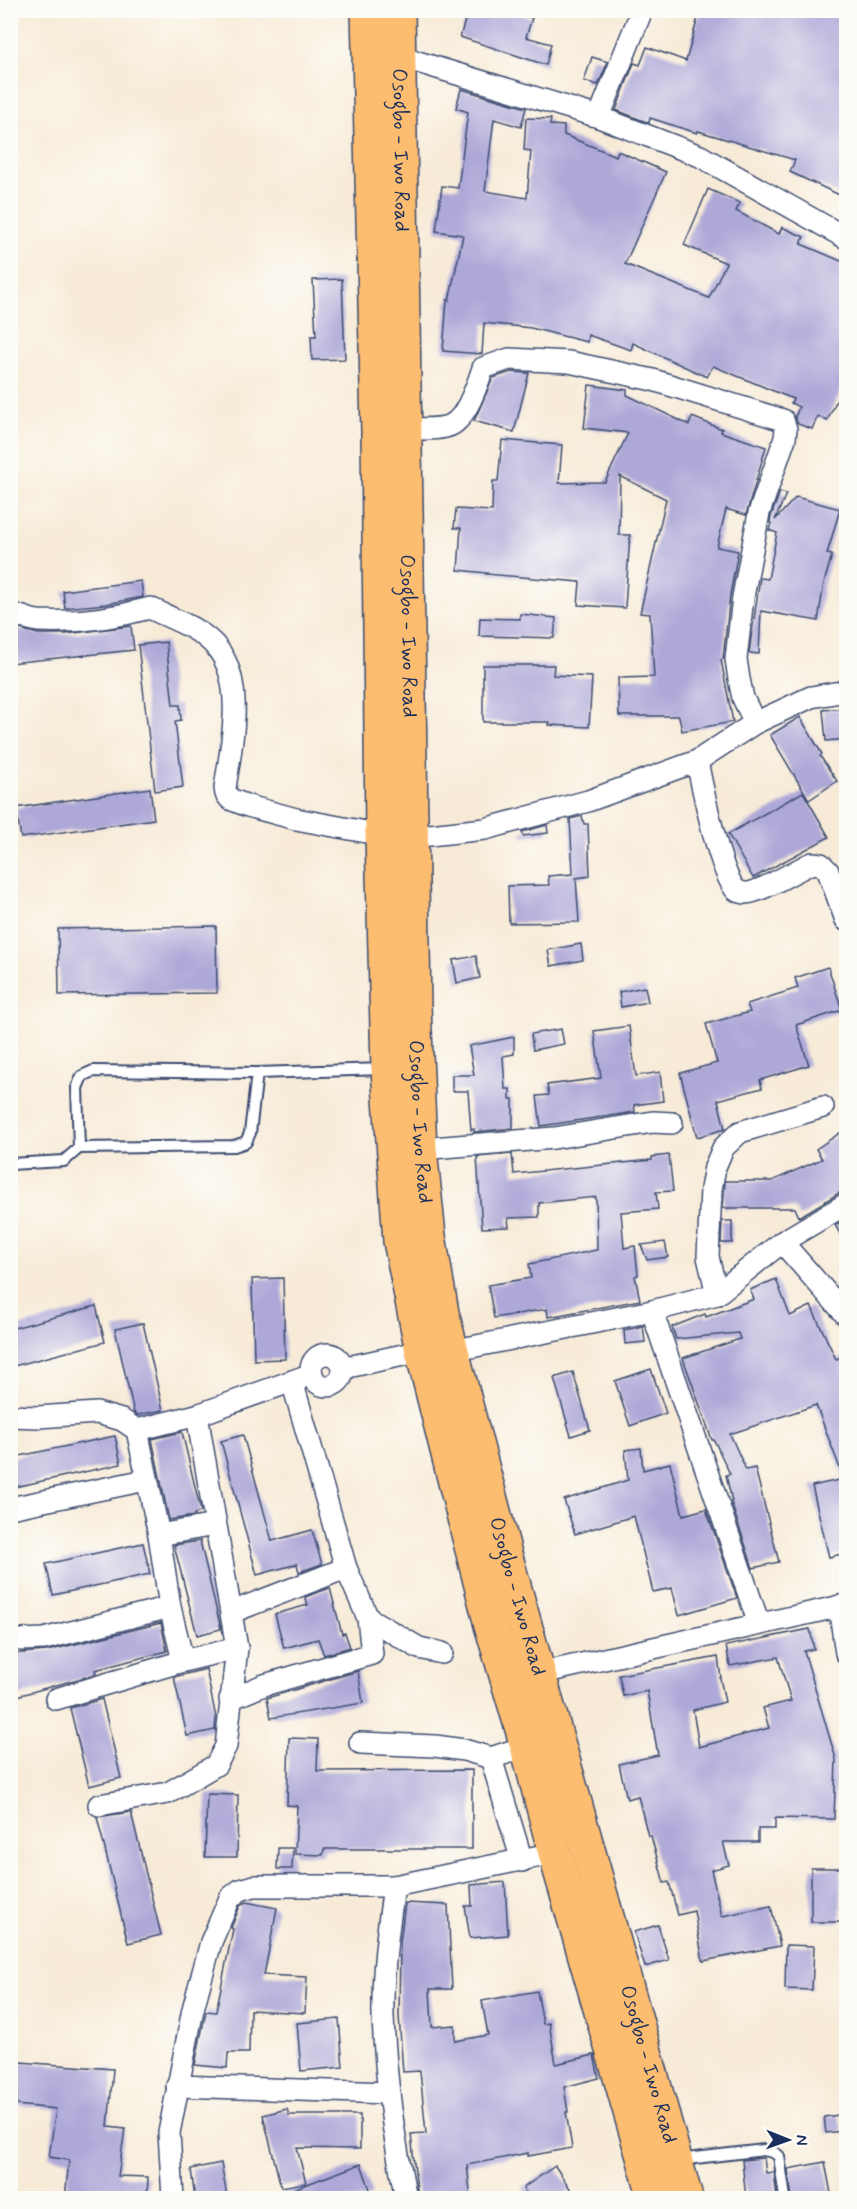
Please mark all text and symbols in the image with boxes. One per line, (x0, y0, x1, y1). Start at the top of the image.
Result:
street label: Osogbo - Iwo Road (383, 68, 416, 232)
street label: Osogbo - Iwo Road (391, 554, 423, 718)
street label: Osogbo - Iwo Road (401, 1039, 440, 1205)
street label: Osogbo - Iwo Road (482, 1514, 553, 1679)
street label: Osogbo - Iwo Road (613, 1982, 684, 2147)
north arrow (758, 2110, 818, 2170)
text: N (791, 2135, 812, 2146)

